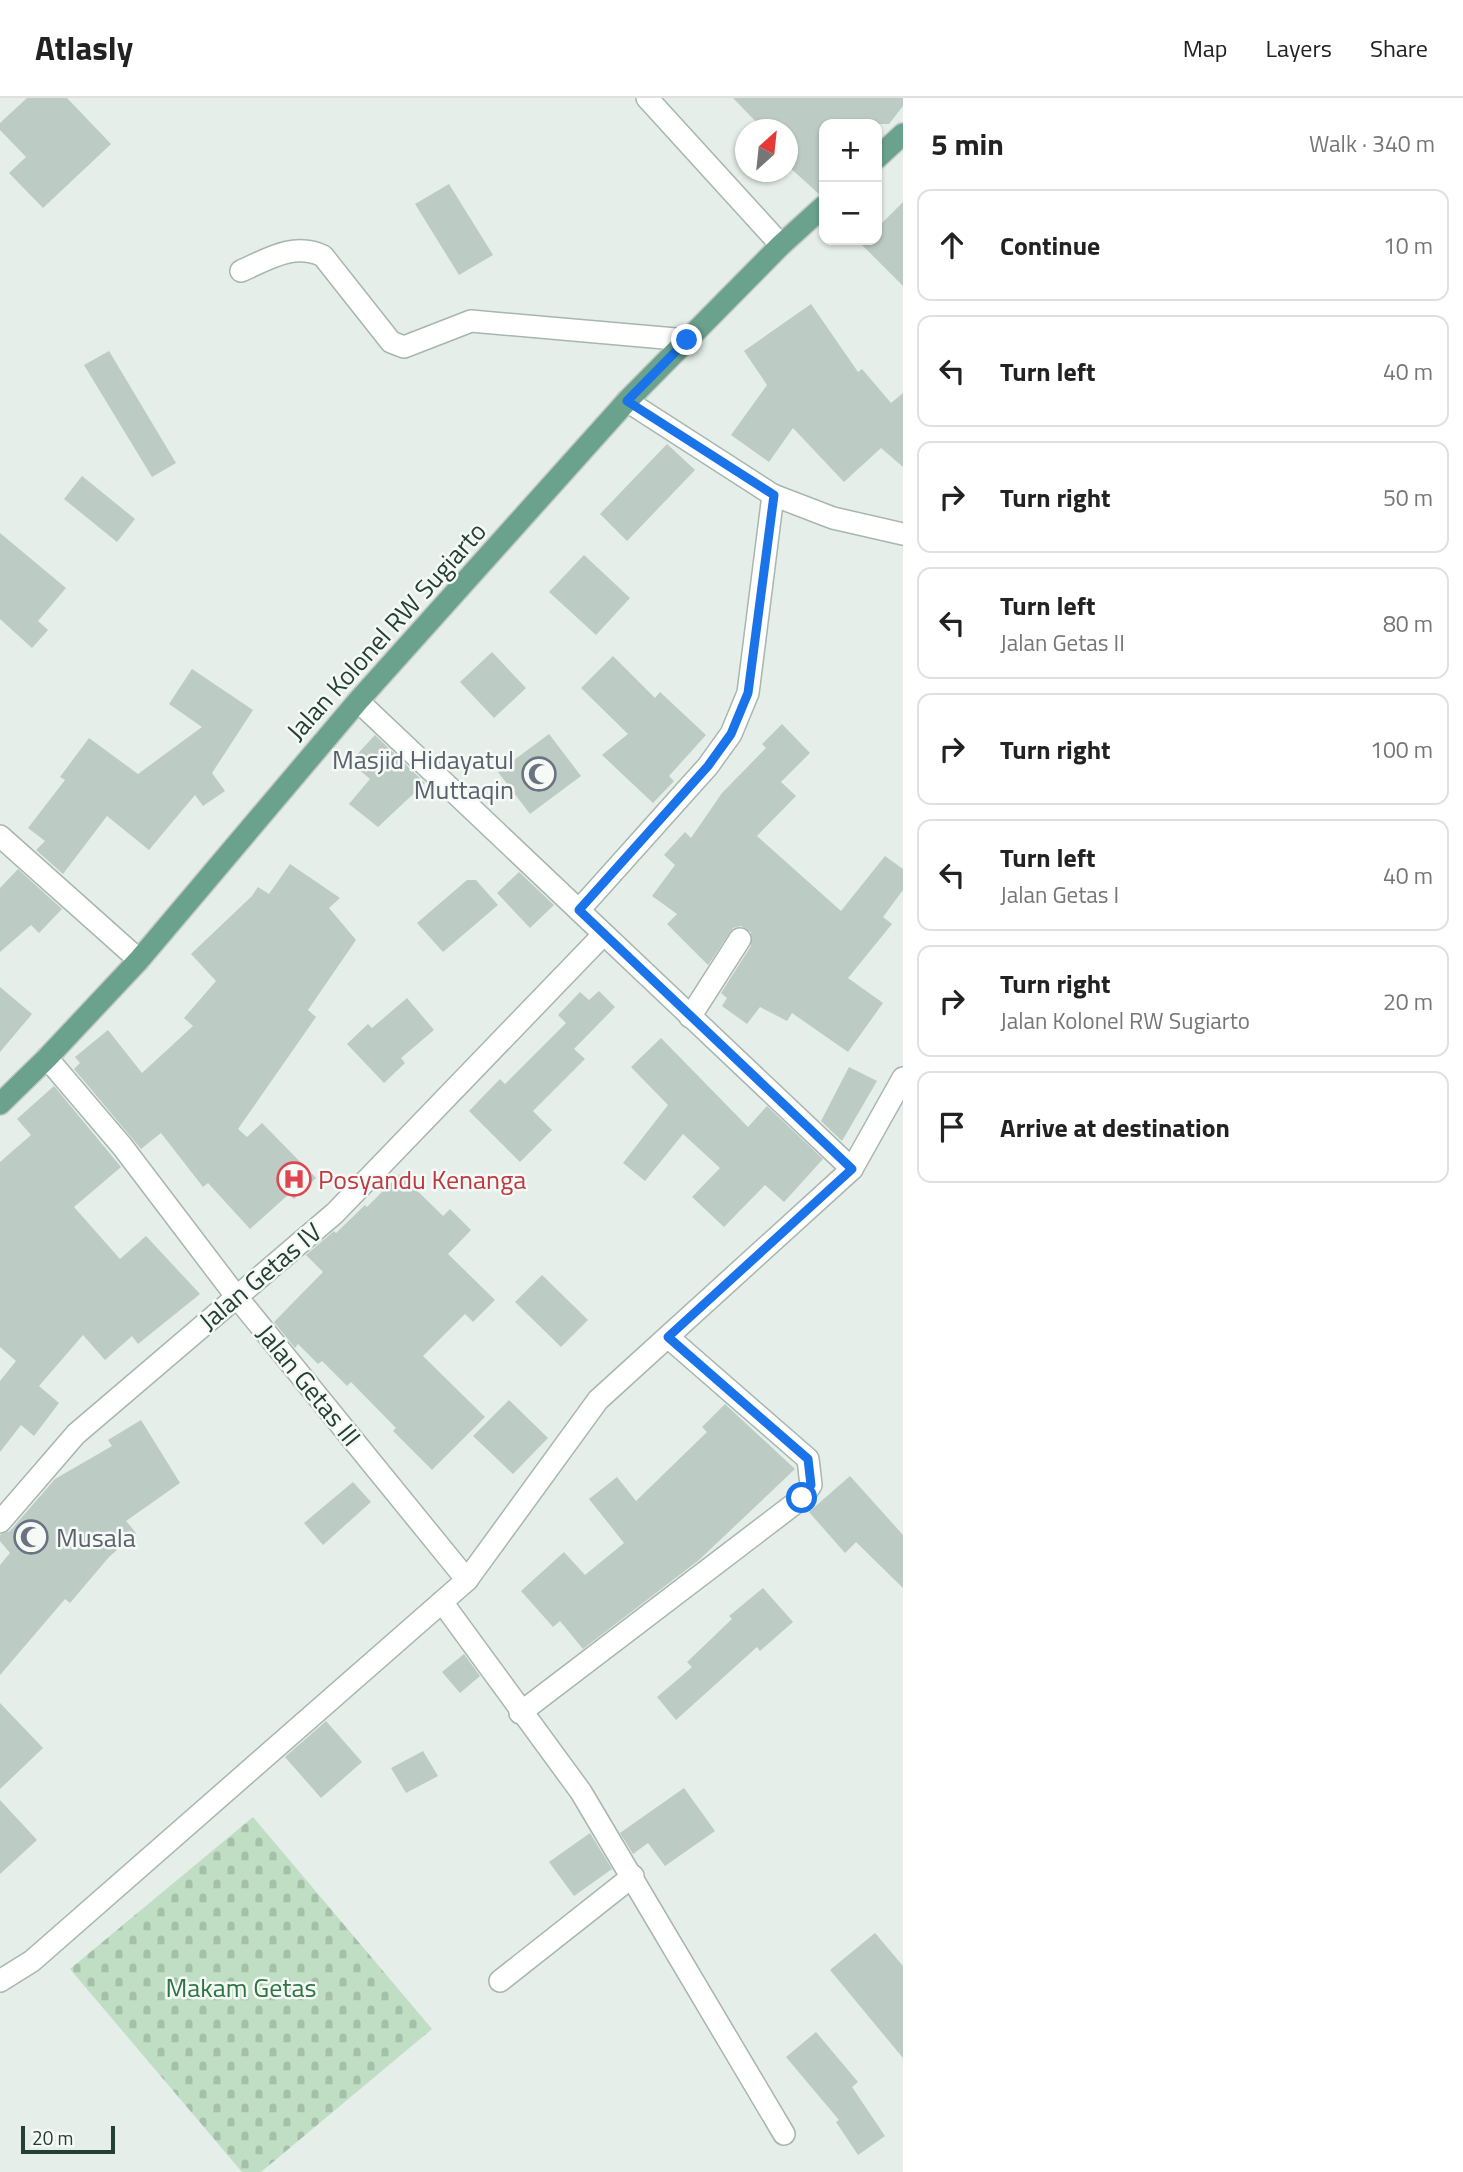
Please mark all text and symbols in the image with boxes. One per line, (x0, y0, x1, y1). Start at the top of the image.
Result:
text: Atlasly (35, 23, 133, 73)
text: Map (1183, 30, 1228, 66)
text: Layers (1266, 30, 1332, 66)
text: Share (1370, 30, 1428, 66)
north arrow (735, 119, 798, 182)
map controls (819, 119, 882, 245)
button: + (819, 119, 882, 182)
text: 5 min (931, 121, 1004, 167)
text: Walk · 340 m (1309, 126, 1435, 161)
button: − (819, 182, 882, 245)
icon: ahead (933, 226, 971, 264)
text: Continue (1000, 226, 1100, 265)
text: 10 m (1383, 228, 1433, 263)
route end (671, 324, 702, 355)
icon: left (933, 352, 971, 390)
text: Turn left (1000, 352, 1095, 391)
text: 40 m (1383, 354, 1433, 389)
icon: right (933, 478, 971, 516)
text: Turn right (1000, 478, 1111, 517)
text: 50 m (1383, 480, 1433, 515)
street label: Jalan Kolonel RW Sugiarto (277, 513, 495, 749)
text: Turn left (1000, 586, 1095, 625)
icon: left (933, 604, 971, 642)
text: 80 m (1383, 606, 1433, 641)
text: Jalan Getas II (1000, 625, 1125, 660)
icon: right (933, 730, 971, 768)
text: Turn right (1000, 730, 1111, 769)
text: 100 m (1370, 732, 1433, 767)
place label: Masjid Hidayatul Muttaqin (332, 740, 514, 809)
mosque icon: Masjid Hidayatul Muttaqin (520, 755, 558, 793)
text: Turn left (1000, 838, 1095, 877)
icon: left (933, 856, 971, 894)
text: 40 m (1383, 858, 1433, 893)
text: Jalan Getas I (1000, 877, 1119, 912)
text: Turn right (1000, 964, 1111, 1003)
icon: right (933, 982, 971, 1020)
text: 20 m (1383, 984, 1433, 1019)
text: Jalan Kolonel RW Sugiarto (1000, 1003, 1250, 1038)
icon: arrive (933, 1108, 971, 1146)
text: Arrive at destination (1000, 1108, 1230, 1147)
hospital icon: Posyandu Kenanga (275, 1160, 313, 1198)
place label: Posyandu Kenanga (318, 1160, 526, 1199)
street label: Jalan Getas IV (190, 1213, 330, 1339)
street label: Jalan Getas III (247, 1315, 371, 1455)
route start (786, 1482, 817, 1513)
mosque icon: Musala (12, 1518, 50, 1556)
place label: Musala (56, 1518, 136, 1557)
park label: Makam Getas (165, 1968, 317, 2007)
scale bar (21, 2123, 116, 2155)
text: 20 m (32, 2123, 73, 2152)

